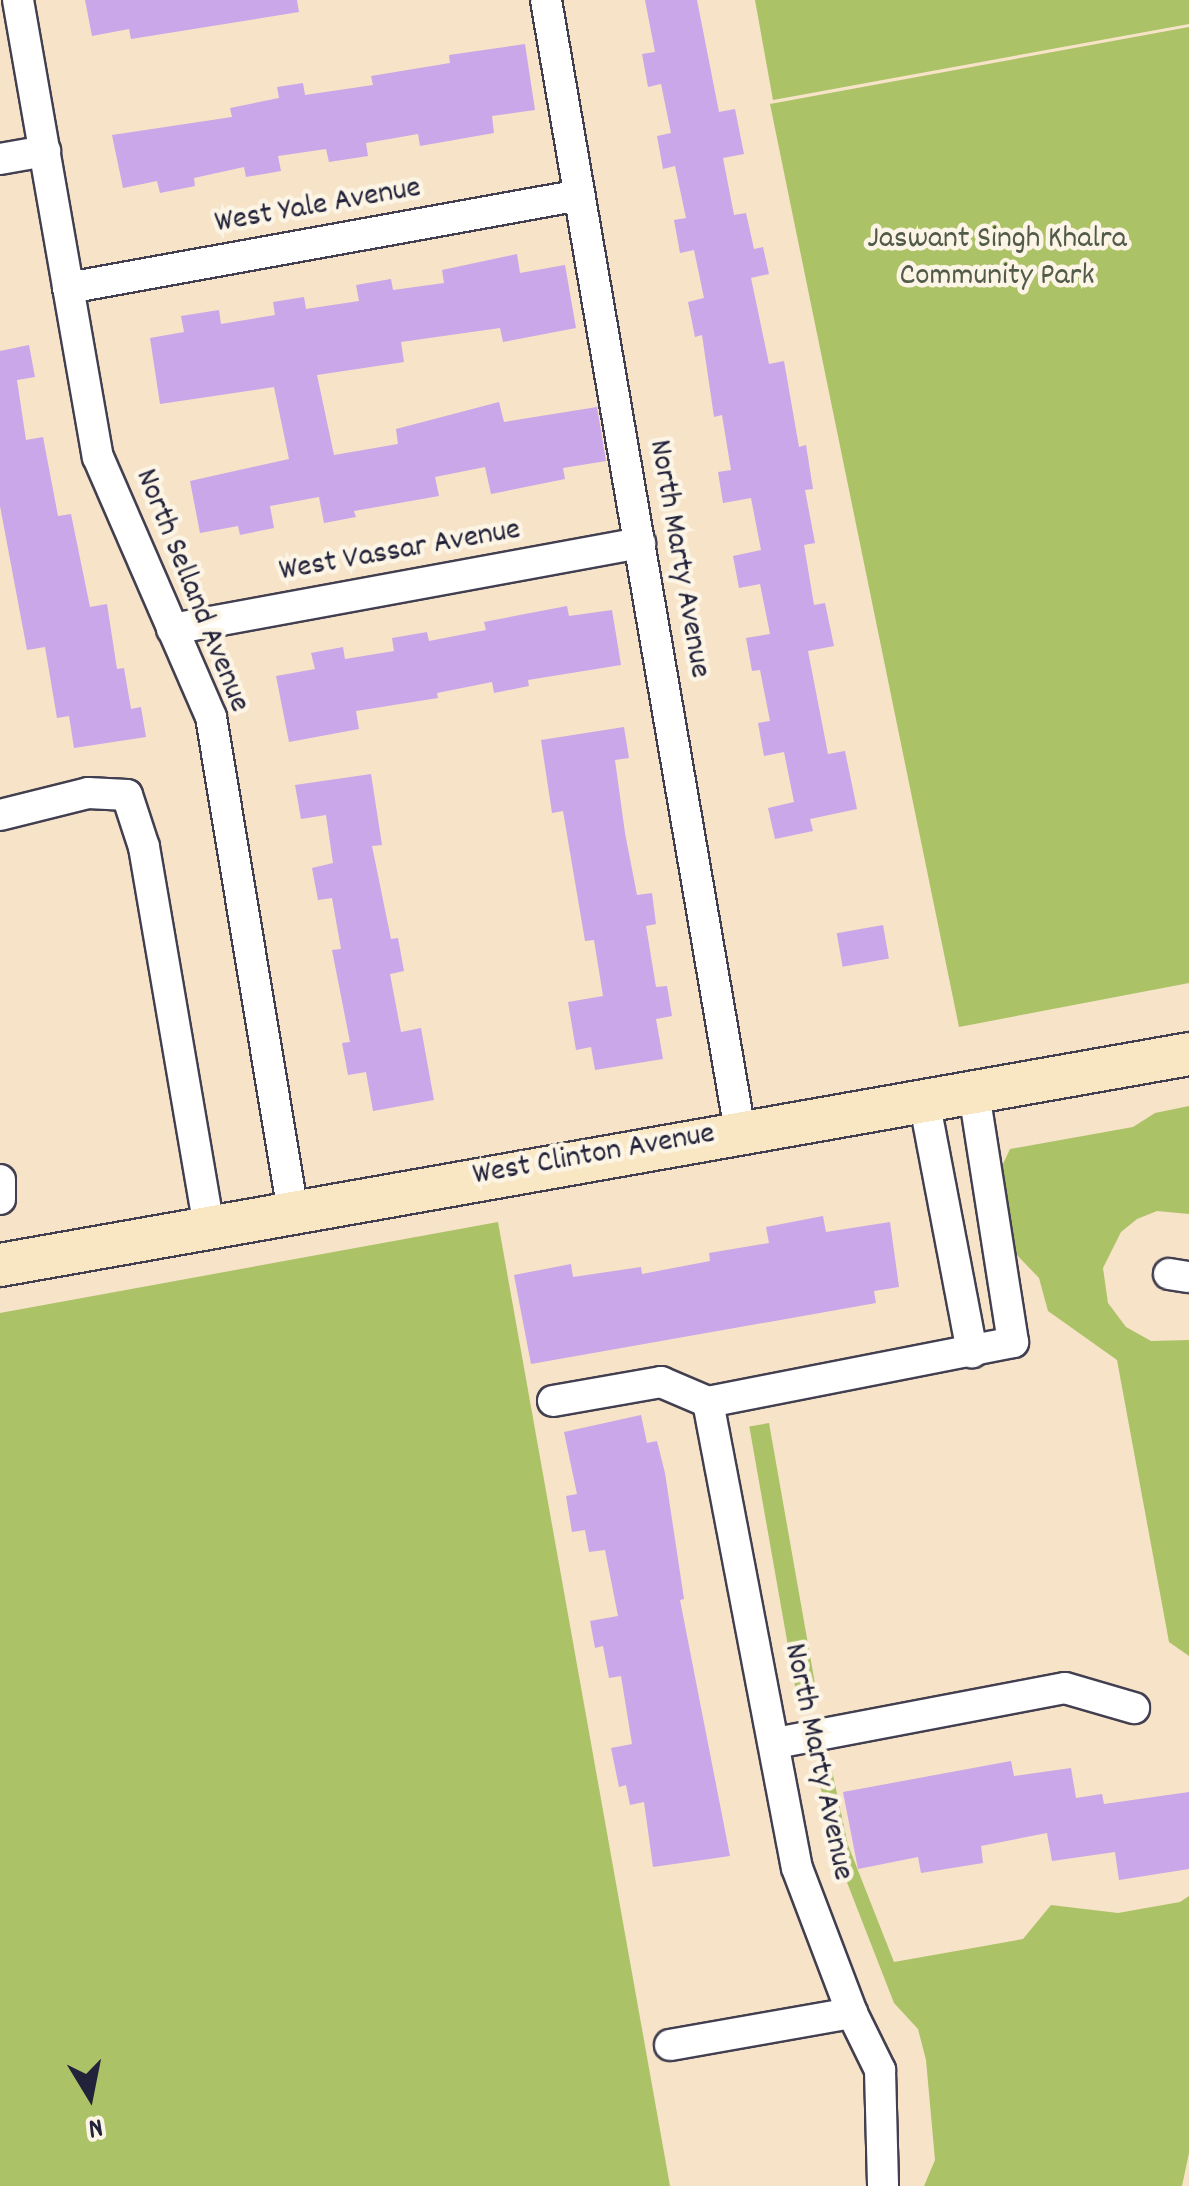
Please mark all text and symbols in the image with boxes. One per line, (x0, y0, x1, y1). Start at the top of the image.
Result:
street label: West Yale Avenue (212, 170, 424, 244)
park label: Jaswant Singh Khalra Community Park (867, 222, 1127, 297)
street label: North Marty Avenue (638, 437, 718, 681)
street label: North Selland Avenue (125, 464, 257, 718)
street label: West Vassar Avenue (276, 512, 524, 592)
street label: West Clinton Avenue (470, 1116, 718, 1196)
street label: North Marty Avenue (773, 1640, 861, 1884)
north arrow (40, 2046, 140, 2146)
text: N (85, 2105, 105, 2146)

